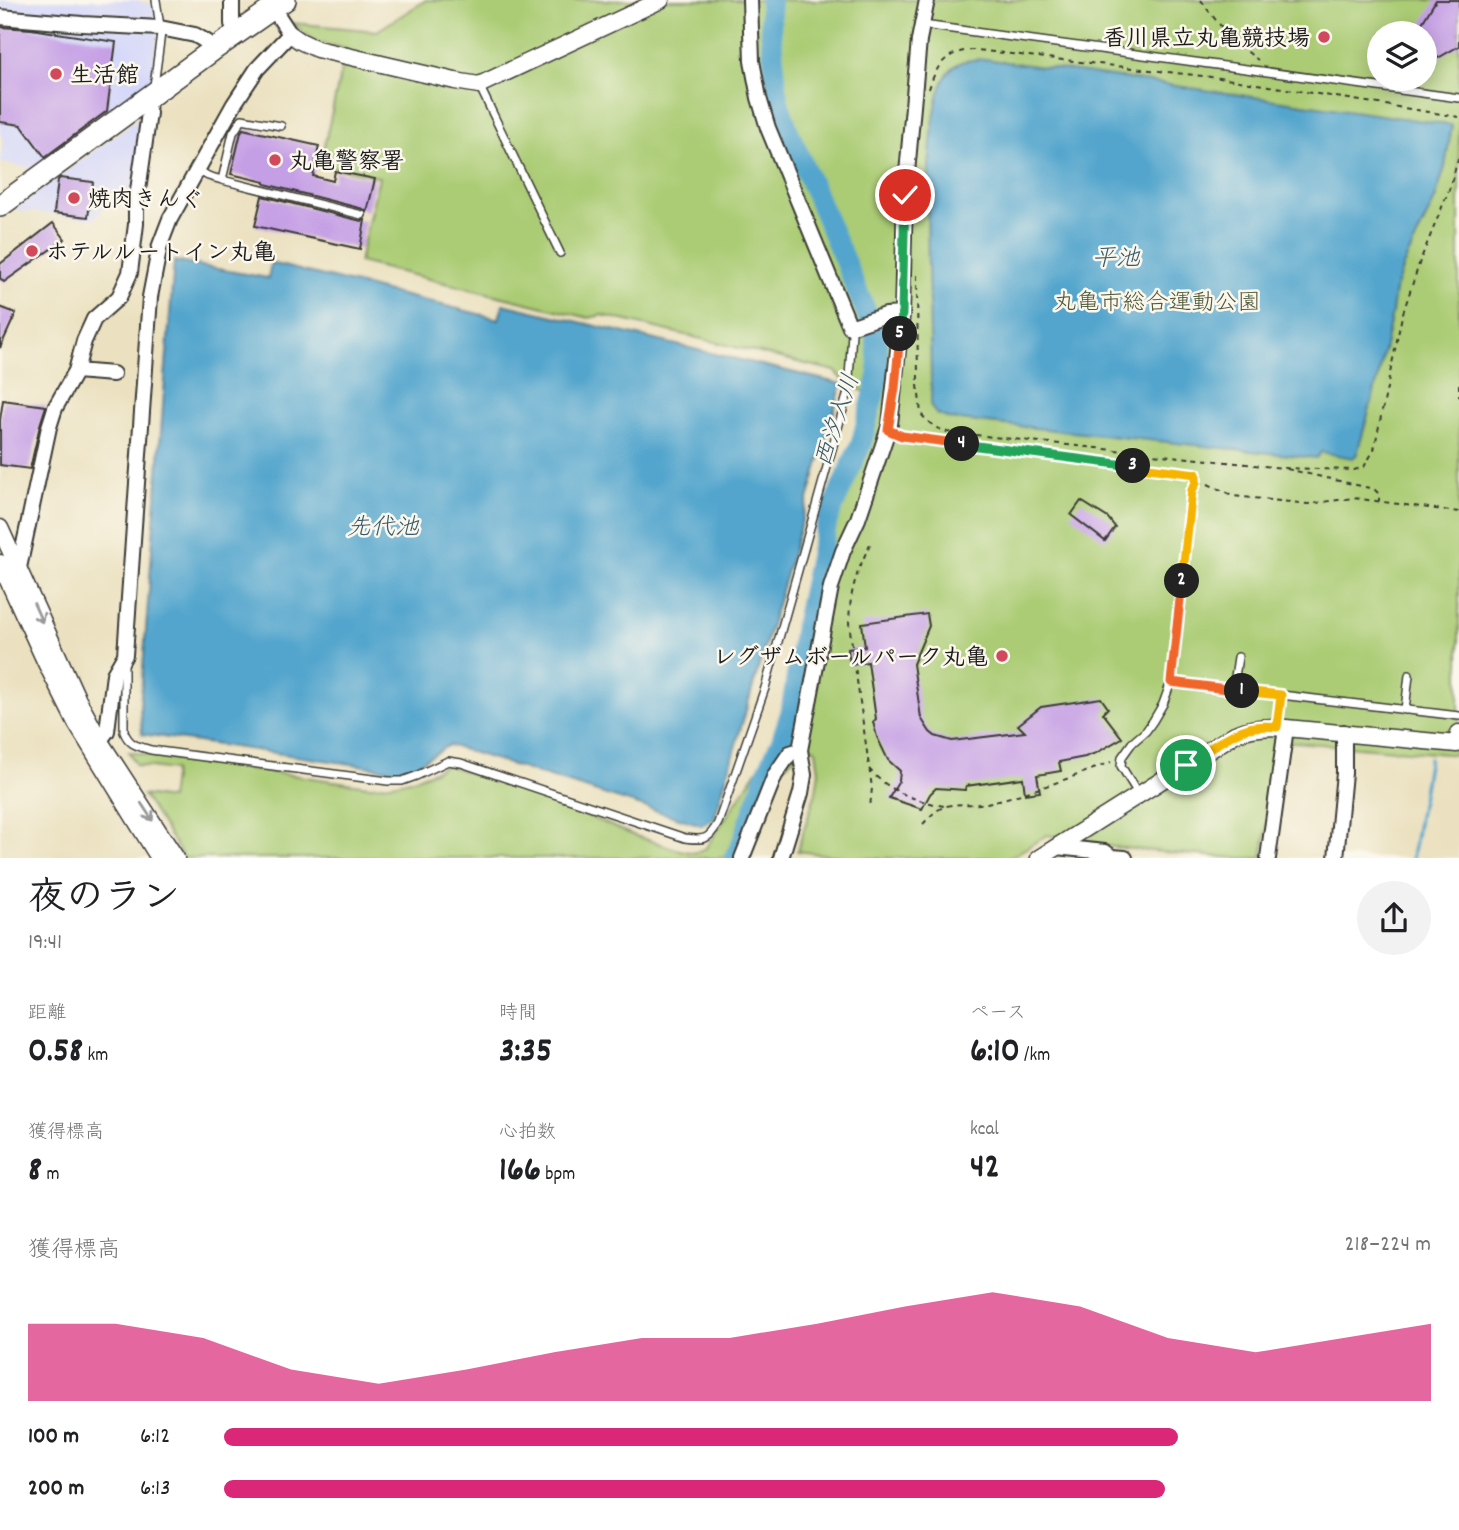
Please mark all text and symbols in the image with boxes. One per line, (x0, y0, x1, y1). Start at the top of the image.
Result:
map controls (1367, 21, 1437, 91)
button: layers (1367, 21, 1437, 91)
place label: 香川県立丸亀競技場 (1103, 24, 1310, 57)
marker: 香川県立丸亀競技場 (1316, 29, 1332, 45)
place label: 生活館 (70, 61, 139, 94)
marker: 生活館 (48, 66, 64, 82)
place label: 丸亀警察署 (289, 147, 404, 180)
marker: 丸亀警察署 (267, 152, 283, 168)
pin (875, 165, 935, 225)
icon: check (886, 176, 924, 214)
place label: 焼肉きんぐ (88, 185, 203, 218)
marker: 焼肉きんぐ (66, 190, 82, 206)
place label: ホテルルートイン丸亀 (46, 238, 276, 271)
marker: ホテルルートイン丸亀 (24, 243, 40, 259)
water label: 平池 (1092, 243, 1141, 277)
park label: 丸亀市総合運動公園 (1054, 288, 1261, 321)
pin: 5 (883, 316, 918, 352)
text: 5 (895, 320, 904, 347)
water label: 西汐入川 (808, 370, 870, 472)
pin: 4 (944, 426, 979, 462)
text: 4 (958, 430, 965, 457)
pin: 3 (1116, 448, 1150, 484)
text: 3 (1128, 452, 1137, 479)
water label: 先代池 (347, 512, 420, 546)
pin: 2 (1164, 564, 1200, 598)
text: 2 (1177, 567, 1186, 594)
one-way arrow (32, 602, 45, 623)
place label: レグザムボールパーク丸亀 (713, 643, 988, 676)
marker: レグザムボールパーク丸亀 (994, 648, 1010, 664)
pin: 1 (1224, 674, 1260, 708)
text: 1 (1239, 677, 1244, 704)
pin (1156, 735, 1216, 795)
icon: arrive (1167, 746, 1205, 784)
one-way arrow (140, 802, 154, 822)
text: 夜のラン (28, 873, 180, 928)
button: share (1357, 881, 1431, 955)
text: 19:41 (28, 927, 62, 960)
text: 距離 (28, 1001, 66, 1028)
text: 時間 (499, 1001, 537, 1028)
text: ペース (970, 1001, 1026, 1028)
text: 0.58 (28, 1028, 83, 1078)
text: 3:35 (499, 1028, 552, 1078)
text: 6:10 (970, 1028, 1020, 1078)
text: km (83, 1043, 108, 1070)
text: /km (1020, 1043, 1050, 1070)
text: kcal (970, 1117, 999, 1144)
text: 獲得標高 (28, 1120, 104, 1147)
text: 心拍数 (499, 1120, 556, 1147)
text: 42 (970, 1144, 1000, 1194)
text: 8 (28, 1147, 42, 1197)
text: 166 (499, 1147, 541, 1197)
text: m (42, 1162, 59, 1189)
text: bpm (541, 1162, 575, 1189)
text: 218–224 m (1345, 1229, 1431, 1262)
text: 獲得標高 (28, 1235, 120, 1268)
text: 100 m (28, 1421, 79, 1454)
text: 6:12 (140, 1421, 170, 1454)
text: 200 m (28, 1473, 84, 1506)
text: 6:13 (140, 1473, 170, 1506)

